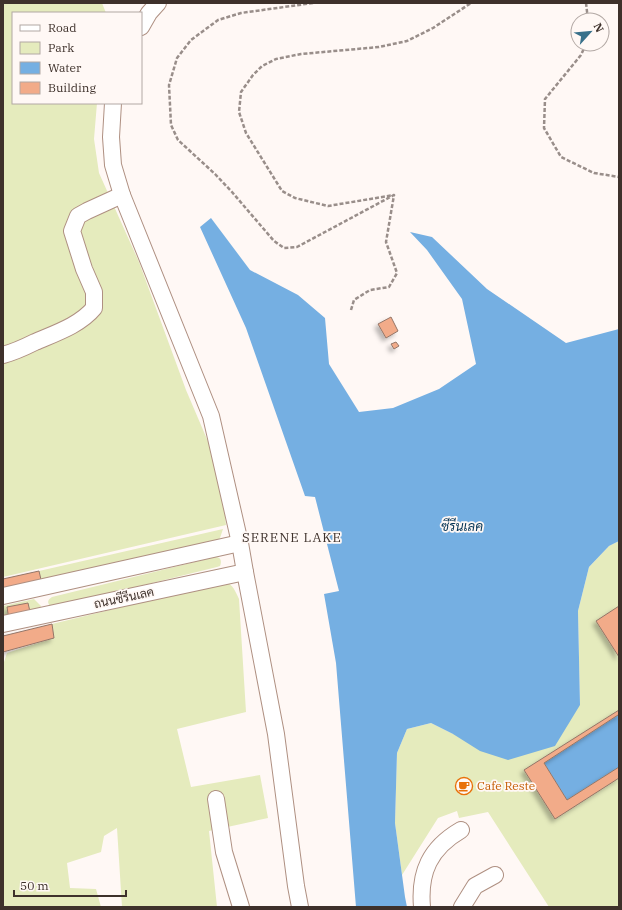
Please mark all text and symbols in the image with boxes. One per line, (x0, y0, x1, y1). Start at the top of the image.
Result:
legend (12, 12, 142, 104)
north arrow (570, 12, 610, 52)
text: Road (48, 20, 77, 35)
text: N (591, 20, 607, 35)
text: Park (48, 40, 74, 55)
text: Water (48, 60, 82, 75)
text: Building (48, 80, 96, 95)
water label: ซีรีนเลค (441, 517, 483, 535)
district label: SERENE LAKE (242, 529, 342, 546)
street label: ถนนซีรีนเลค (92, 584, 155, 611)
cafe icon: Cafe Reste (454, 776, 474, 796)
place label: Cafe Reste (477, 778, 535, 793)
scale bar (14, 872, 126, 898)
text: 50 m (20, 878, 49, 893)

